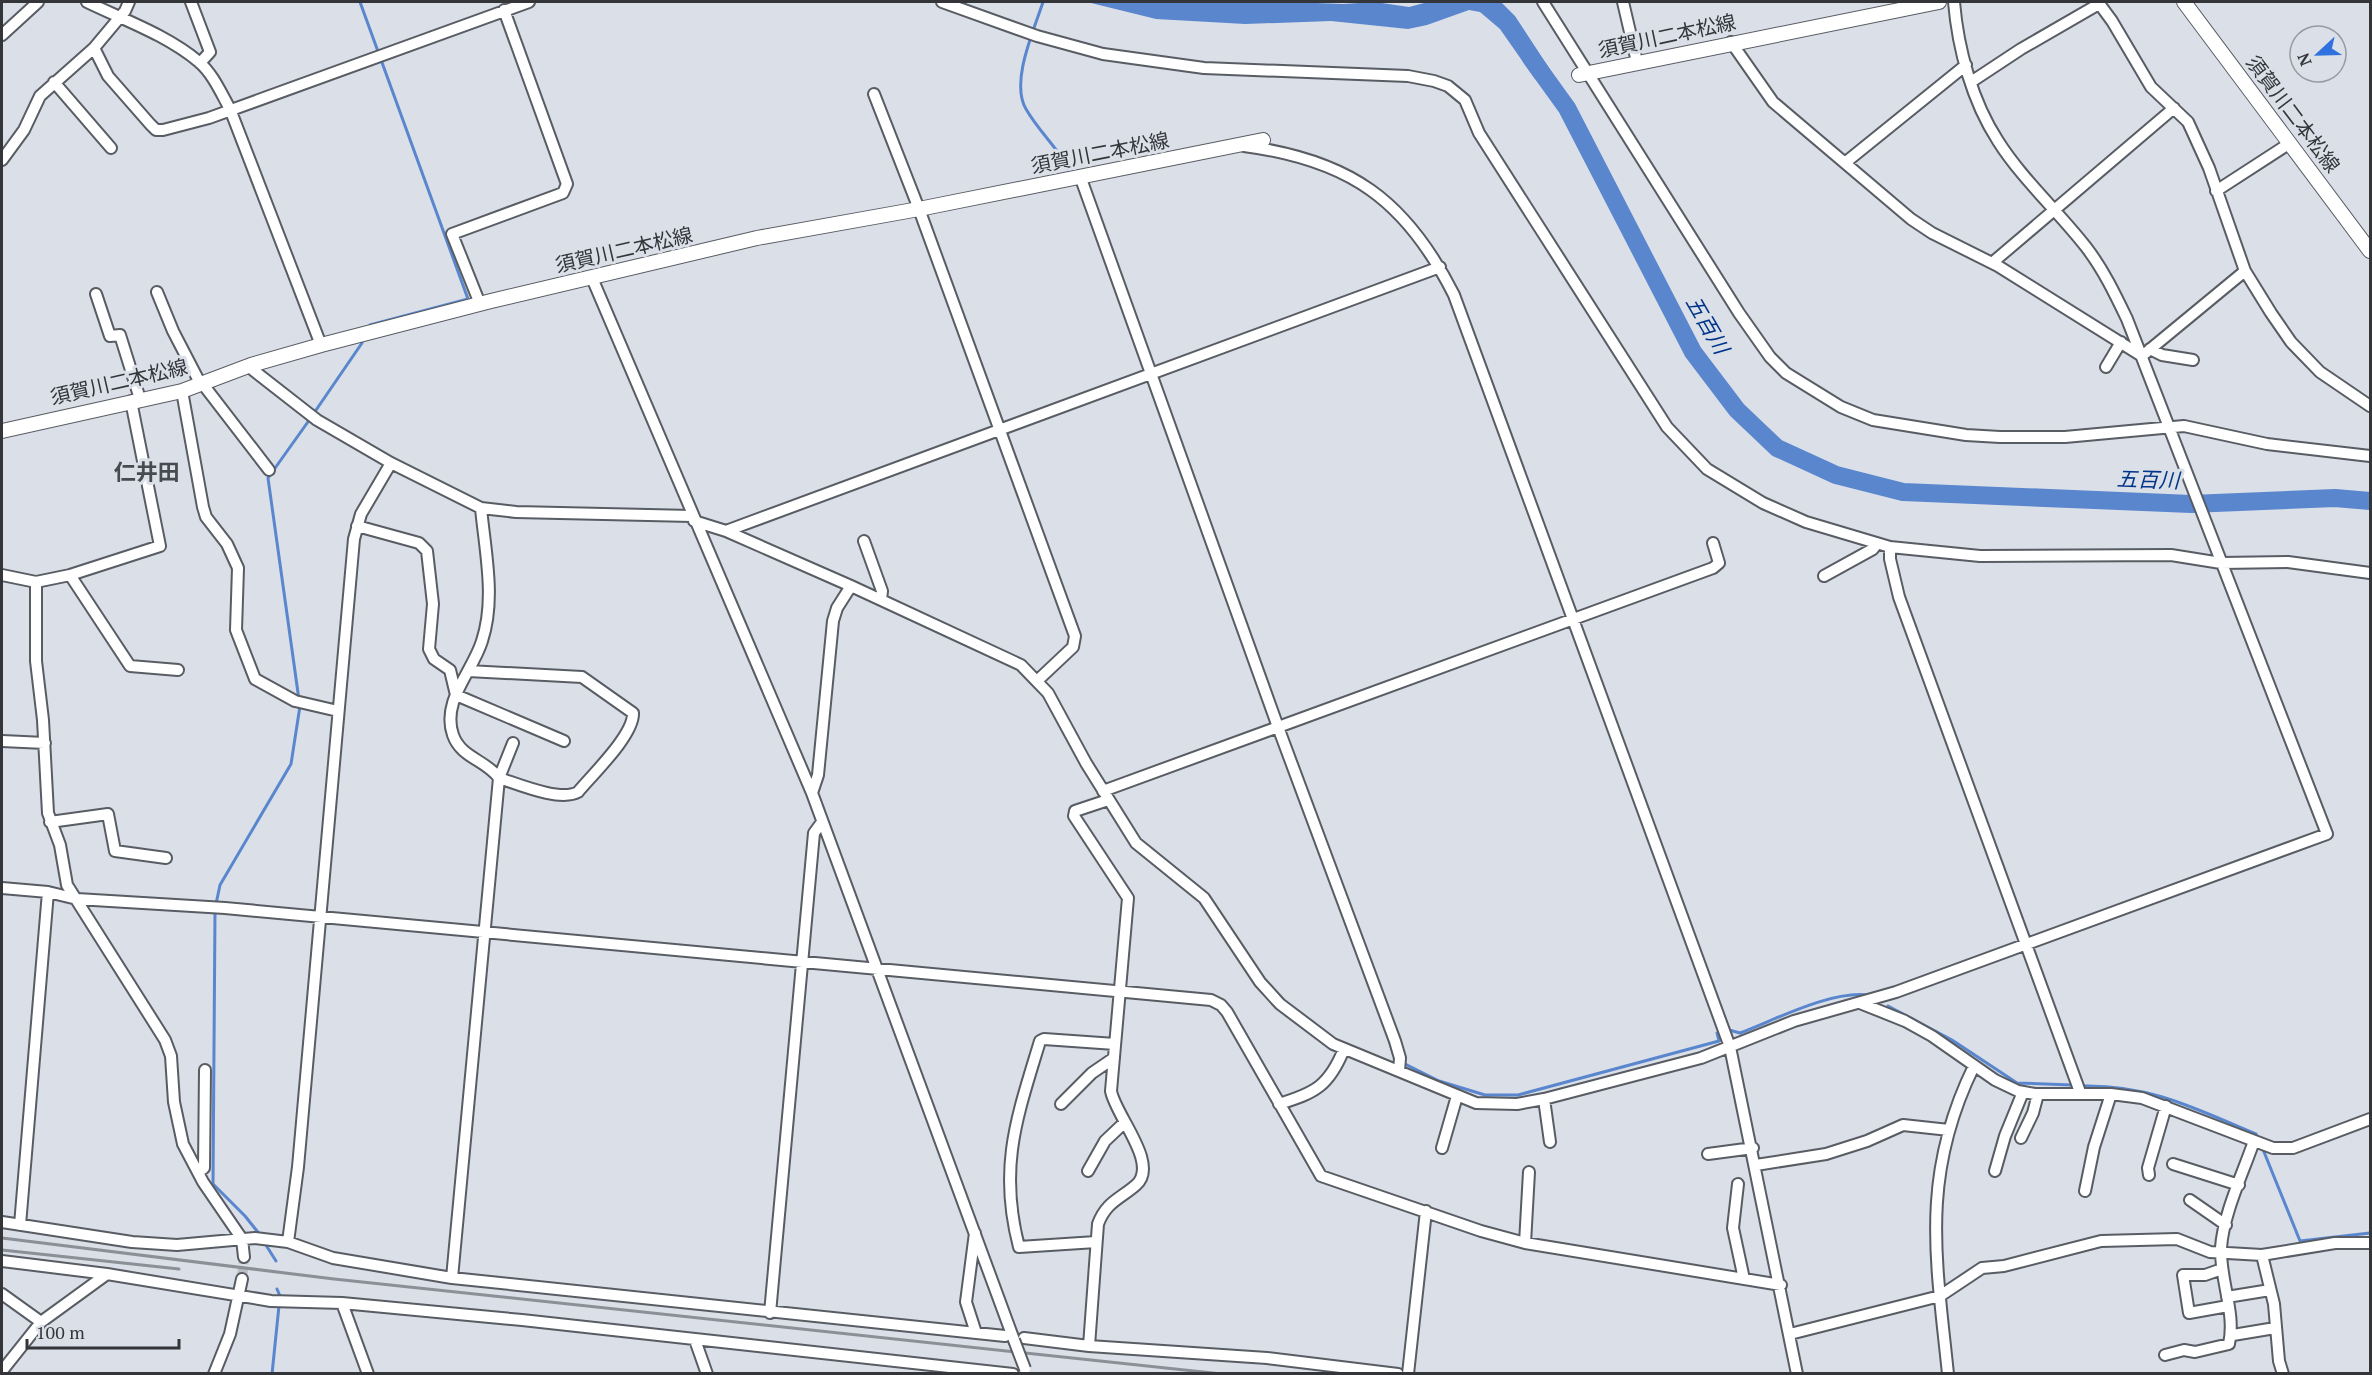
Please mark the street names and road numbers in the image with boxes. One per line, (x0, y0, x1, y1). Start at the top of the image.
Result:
street label: 須賀川二本松線 (1596, 8, 1738, 63)
street label: 須賀川二本松線 (2240, 50, 2346, 178)
street label: 須賀川二本松線 (1029, 126, 1171, 179)
street label: 須賀川二本松線 (553, 221, 695, 278)
street label: 須賀川二本松線 (48, 353, 190, 410)

